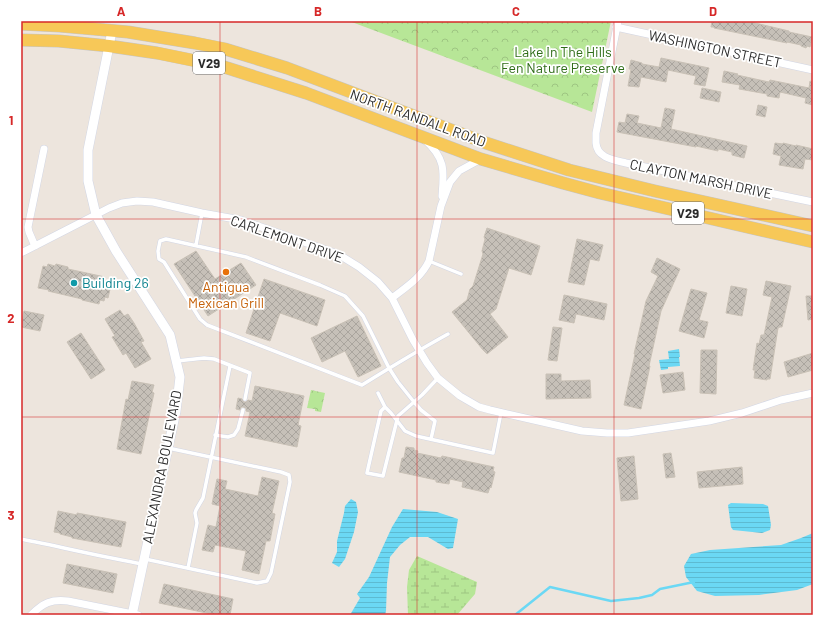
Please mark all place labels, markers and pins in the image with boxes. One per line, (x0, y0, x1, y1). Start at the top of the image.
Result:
marker: Antigua Mexican Grill (221, 267, 231, 277)
place label: Building 26 (82, 274, 149, 291)
marker: Building 26 (69, 278, 79, 288)
place label: Antigua Mexican Grill (188, 278, 264, 311)

